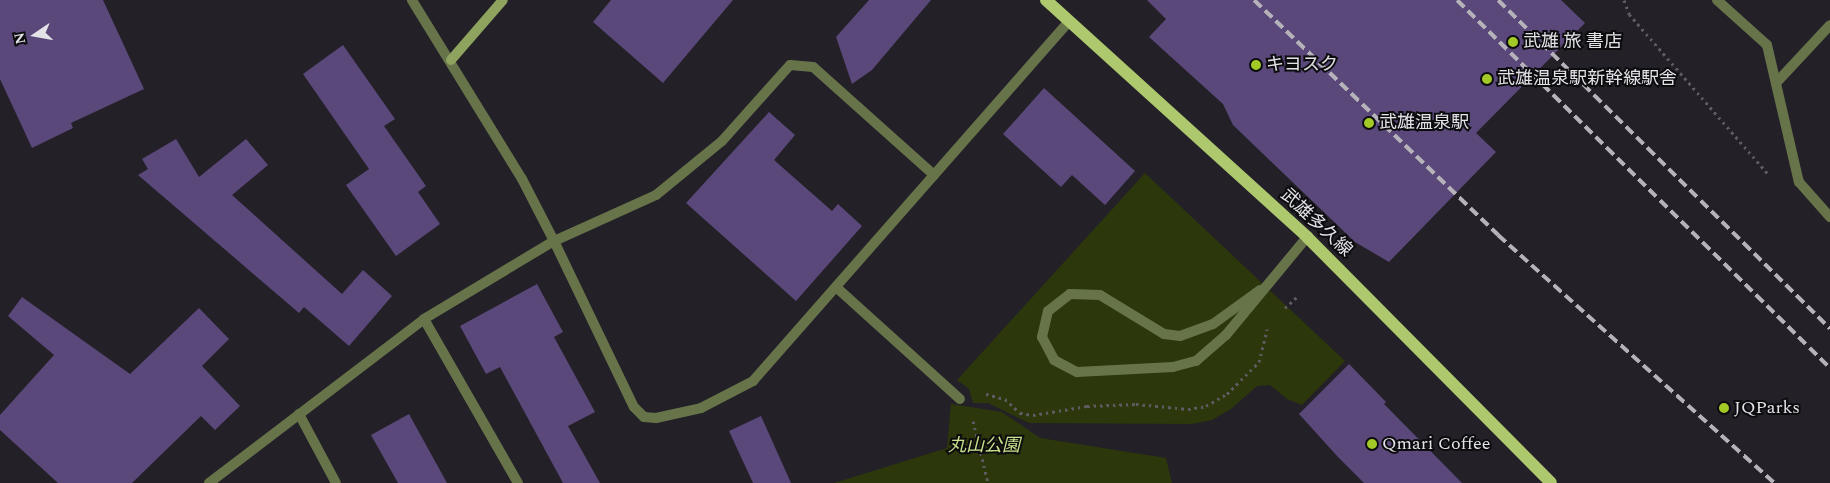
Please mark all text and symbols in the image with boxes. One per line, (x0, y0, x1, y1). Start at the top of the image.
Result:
north arrow (10, 10, 60, 60)
text: N (8, 30, 31, 46)
place label: 武雄 旅 書店 (1523, 31, 1622, 53)
marker: 武雄 旅 書店 (1507, 36, 1519, 48)
place label: キヨスク (1266, 54, 1338, 76)
marker: キヨスク (1250, 59, 1262, 71)
place label: 武雄温泉駅新幹線駅舎 (1497, 68, 1677, 90)
marker: 武雄温泉駅新幹線駅舎 (1481, 73, 1493, 85)
place label: 武雄温泉駅 (1379, 112, 1469, 134)
marker: 武雄温泉駅 (1363, 117, 1375, 129)
street label: 武雄多久線 (1276, 184, 1356, 262)
place label: JQParks (1734, 397, 1800, 419)
marker: JQParks (1718, 402, 1730, 414)
place label: Qmari Coffee (1382, 433, 1491, 455)
park label: 丸山公園 (948, 435, 1020, 457)
marker: Qmari Coffee (1366, 438, 1378, 450)

